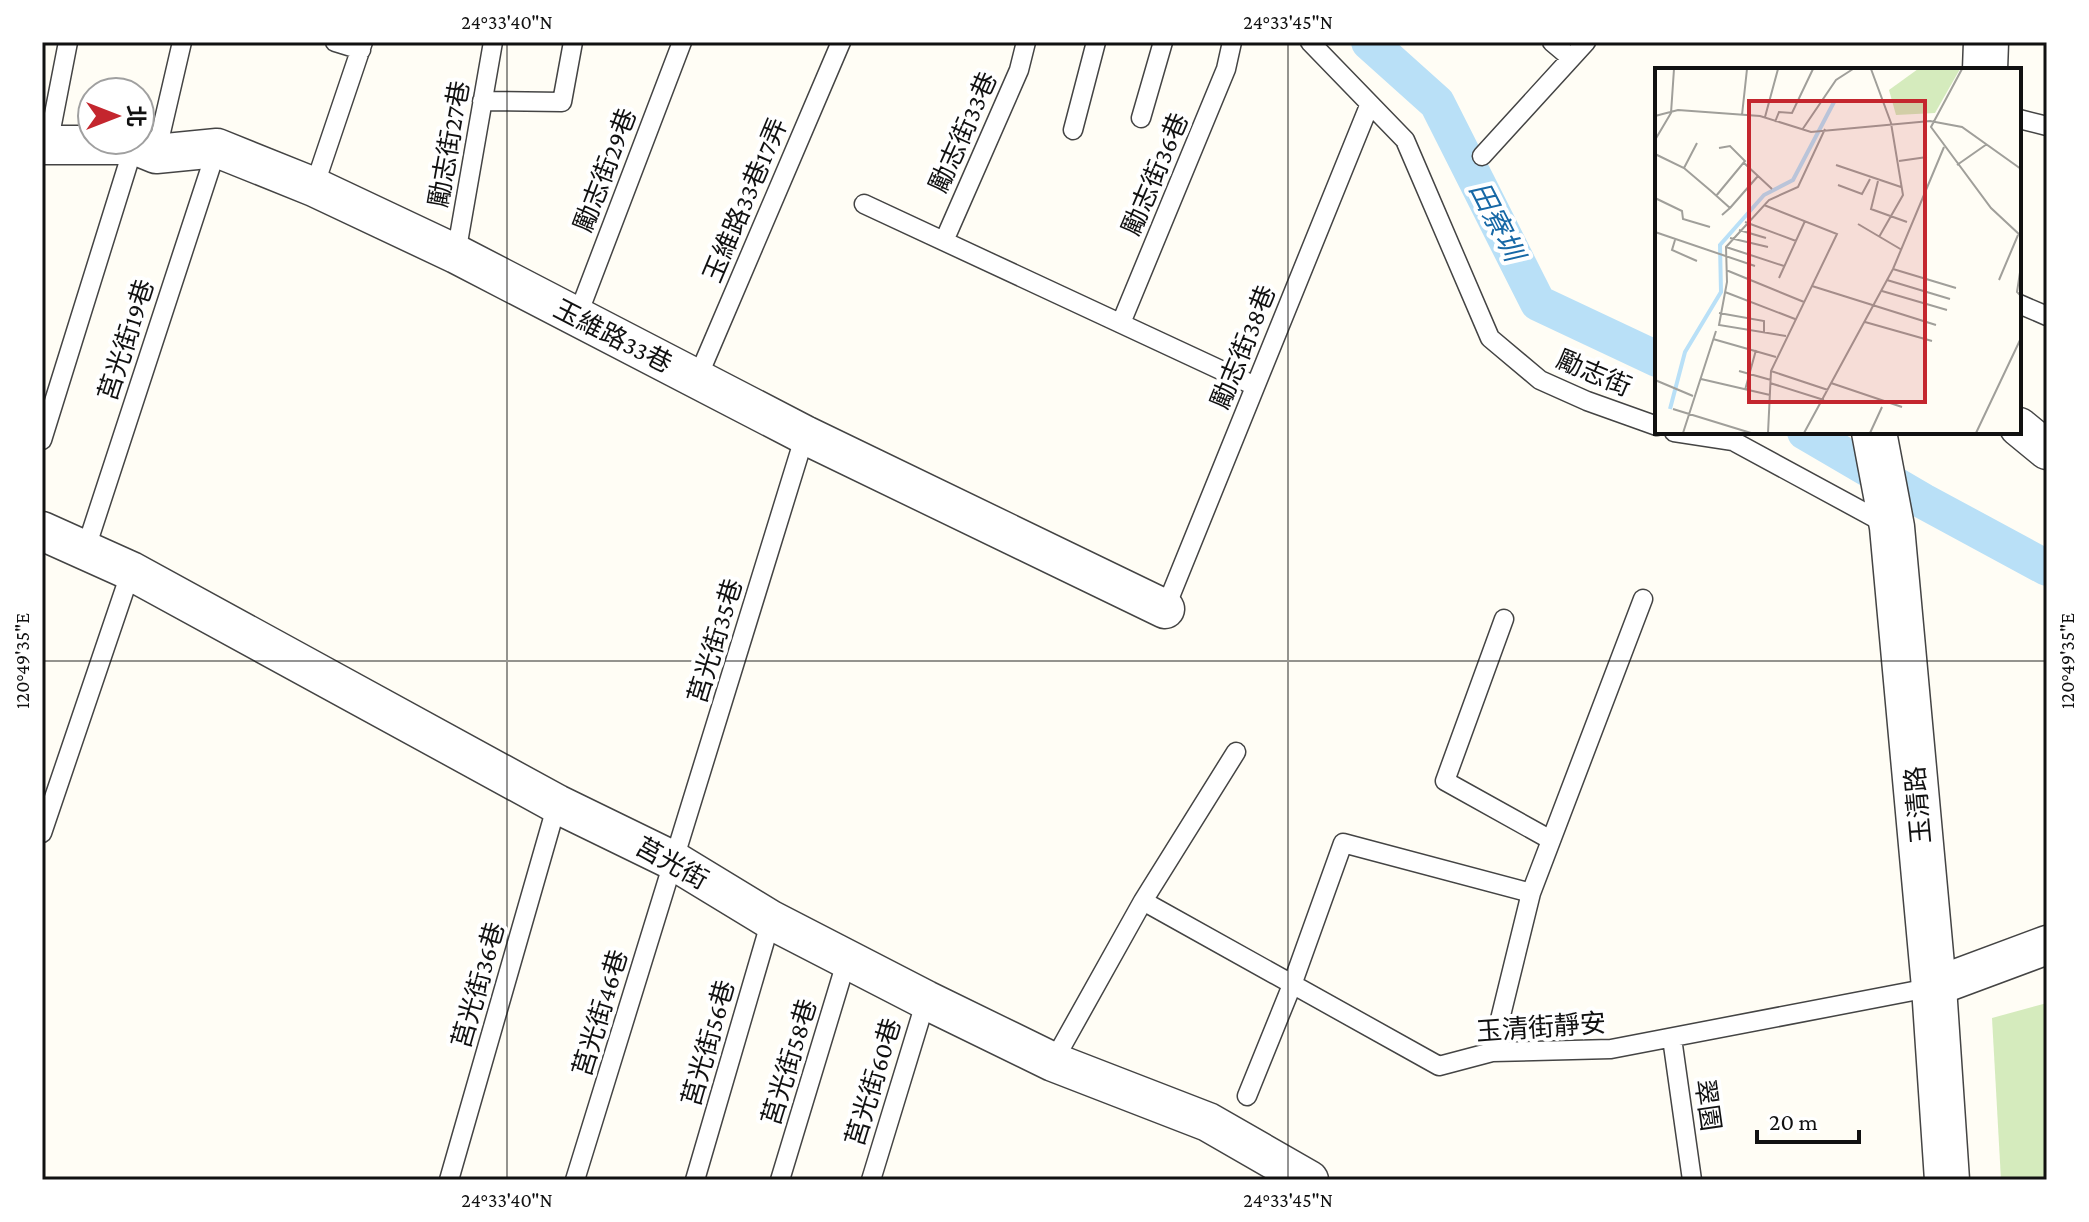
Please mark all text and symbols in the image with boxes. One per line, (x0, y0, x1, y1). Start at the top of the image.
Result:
text: 24°33'40"N (461, 11, 553, 33)
text: 24°33'45"N (1243, 11, 1333, 33)
street label: 勵志街33巷 (924, 68, 1003, 197)
inset map (1655, 68, 2021, 434)
north arrow (76, 76, 156, 156)
street label: 勵志街27巷 (424, 79, 475, 210)
street label: 勵志街29巷 (569, 104, 642, 236)
text: 北 (123, 105, 148, 127)
street label: 勵志街36巷 (1117, 109, 1194, 239)
street label: 玉維路33巷17弄 (698, 114, 793, 286)
water label: 田寮圳 (1464, 177, 1531, 269)
street label: 莒光街19巷 (93, 276, 160, 404)
street label: 勵志街38巷 (1206, 281, 1281, 413)
street label: 玉維路33巷 (549, 294, 677, 379)
street label: 勵志街 (1552, 345, 1635, 402)
street label: 莒光街35巷 (683, 575, 748, 707)
text: 120°49'35"E (11, 613, 33, 709)
text: 120°49'35"E (2056, 613, 2078, 709)
street label: 玉清路 (1901, 765, 1936, 845)
street label: 莒光街 (631, 832, 713, 895)
street label: 莒光街36巷 (447, 919, 510, 1051)
street label: 莒光街46巷 (568, 947, 633, 1080)
street label: 莒光街56巷 (677, 977, 740, 1109)
street label: 莒光街58巷 (757, 996, 822, 1129)
street label: 玉清街靜安 (1475, 1008, 1607, 1046)
street label: 莒光街60巷 (840, 1015, 907, 1149)
street label: 翠園 (1690, 1077, 1725, 1133)
scale bar (1757, 1094, 1859, 1144)
text: 20 m (1769, 1108, 1818, 1135)
text: 24°33'40"N (461, 1189, 553, 1211)
text: 24°33'45"N (1243, 1189, 1333, 1211)

